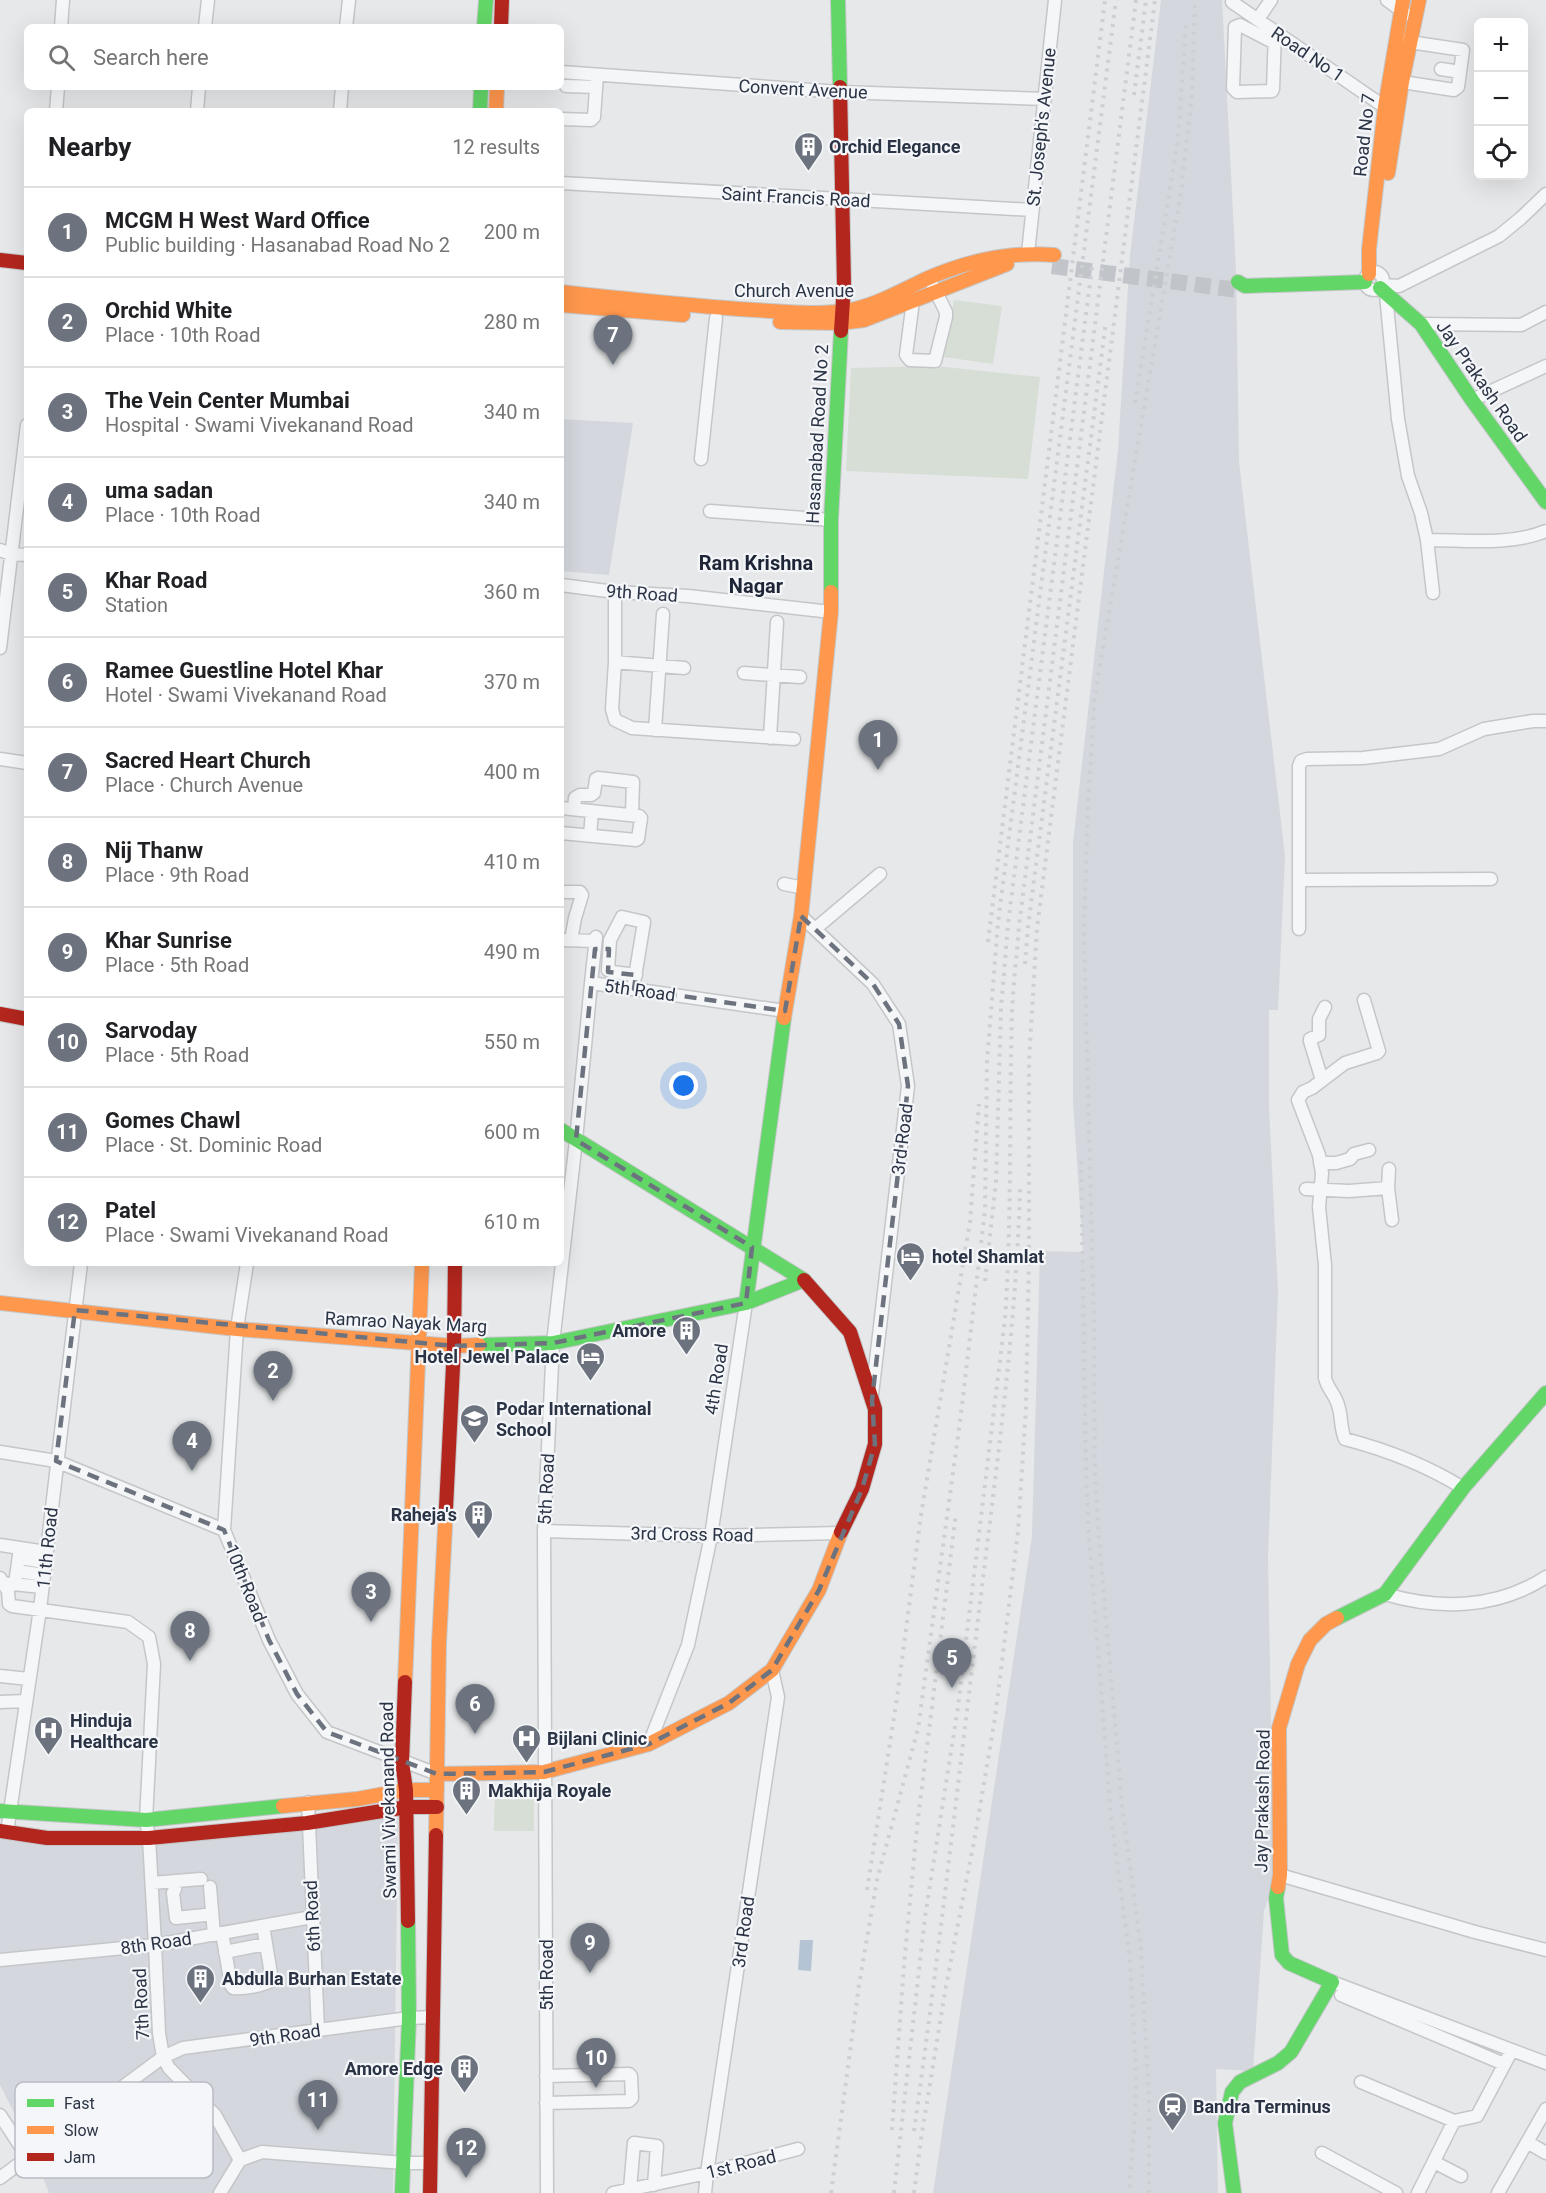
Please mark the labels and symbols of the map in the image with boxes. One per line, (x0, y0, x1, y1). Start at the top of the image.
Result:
street label: Road No 1 (1268, 22, 1348, 86)
street label: St. Joseph's Avenue (1022, 47, 1060, 207)
street label: Convent Avenue (738, 75, 868, 103)
street label: Road No 7 (1349, 92, 1379, 178)
building icon: Orchid Elegance (792, 130, 824, 172)
place label: Orchid Elegance (829, 136, 961, 157)
street label: Saint Francis Road (721, 183, 871, 211)
street label: Church Avenue (734, 280, 854, 301)
pin: 7 (594, 316, 632, 365)
street label: Jay Prakash Road (1432, 316, 1532, 446)
street label: Hasanabad Road No 2 (802, 344, 832, 524)
district label: Ram Krishna Nagar (699, 551, 814, 598)
street label: 9th Road (606, 580, 678, 606)
pin: 1 (858, 720, 898, 770)
street label: 5th Road (603, 975, 677, 1005)
your location (669, 1071, 698, 1100)
street label: 3rd Road (887, 1102, 917, 1176)
hotel icon: hotel Shamlat (895, 1240, 927, 1282)
place label: hotel Shamlat (932, 1246, 1044, 1267)
street label: Ramrao Nayak Marg (324, 1307, 488, 1337)
building icon: Amore (671, 1314, 703, 1356)
place label: Amore (612, 1320, 666, 1341)
hotel icon: Hotel Jewel Palace (574, 1340, 606, 1382)
street label: 4th Road (700, 1342, 732, 1416)
place label: Hotel Jewel Palace (414, 1346, 569, 1367)
pin: 2 (254, 1352, 292, 1401)
place label: Podar International School (496, 1398, 651, 1440)
school or university icon: Podar International School (459, 1402, 491, 1444)
pin: 4 (172, 1422, 212, 1471)
street label: 5th Road (534, 1453, 558, 1525)
building icon: Raheja's (462, 1498, 494, 1540)
place label: Raheja's (391, 1504, 457, 1525)
street label: 11th Road (32, 1506, 62, 1590)
street label: 3rd Cross Road (630, 1522, 754, 1546)
street label: 10th Road (221, 1541, 271, 1625)
pin: 3 (352, 1572, 391, 1622)
pin: 8 (170, 1612, 210, 1661)
pin: 5 (932, 1638, 972, 1688)
pin: 6 (456, 1684, 494, 1734)
street label: Swami Vivekanand Road (376, 1701, 400, 1899)
place label: Hinduja Healthcare (70, 1710, 158, 1752)
hospital icon: Hinduja Healthcare (33, 1714, 65, 1756)
hospital icon: Bijlani Clinic (510, 1722, 542, 1764)
place label: Bijlani Clinic (547, 1728, 647, 1749)
street label: Jay Prakash Road (1250, 1729, 1274, 1873)
building icon: Makhija Royale (451, 1774, 483, 1816)
place label: Makhija Royale (488, 1780, 612, 1801)
street label: 6th Road (300, 1880, 324, 1952)
street label: 3rd Road (728, 1895, 758, 1969)
pin: 9 (570, 1924, 610, 1973)
street label: 8th Road (119, 1928, 193, 1958)
street label: 5th Road (536, 1939, 557, 2011)
building icon: Abdulla Burhan Estate (185, 1962, 217, 2004)
street label: 7th Road (129, 1968, 153, 2040)
place label: Abdulla Burhan Estate (222, 1968, 402, 1989)
street label: 9th Road (248, 2020, 322, 2050)
pin: 10 (576, 2038, 616, 2088)
building icon: Amore Edge (448, 2052, 480, 2094)
place label: Amore Edge (345, 2058, 443, 2079)
pin: 11 (298, 2080, 338, 2130)
legend (15, 2082, 213, 2178)
station icon: Bandra Terminus (1156, 2090, 1188, 2132)
text: Fast (64, 2094, 95, 2113)
place label: Bandra Terminus (1193, 2096, 1331, 2117)
text: Slow (64, 2121, 99, 2140)
pin: 12 (446, 2128, 486, 2178)
street label: 1st Road (704, 2145, 778, 2183)
text: Jam (64, 2148, 96, 2167)

